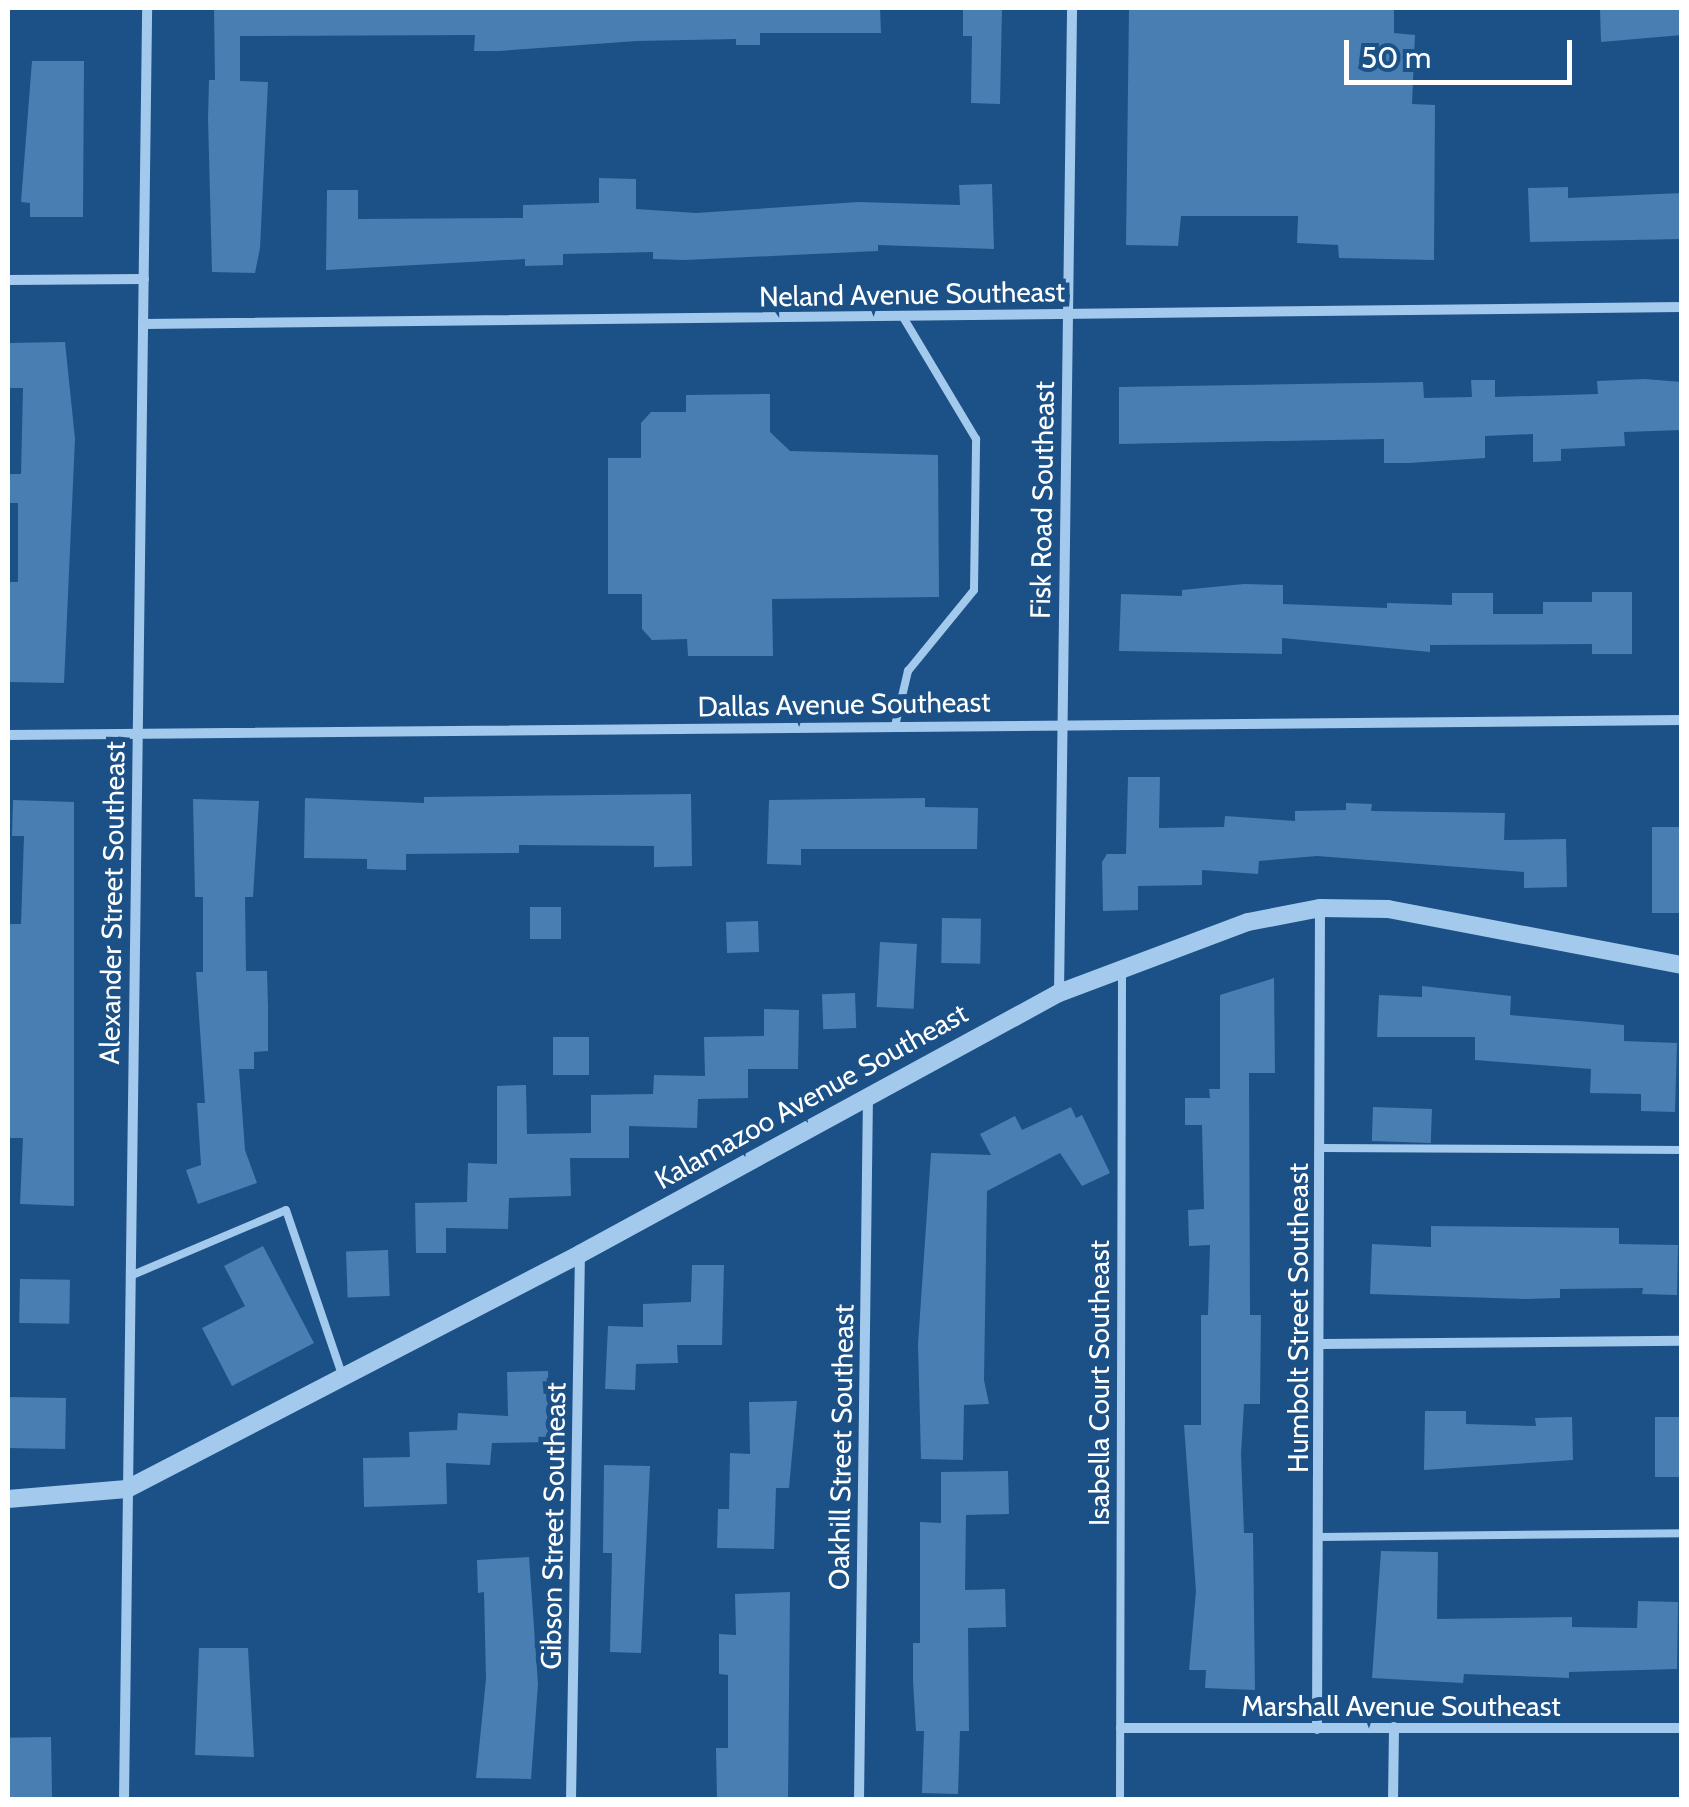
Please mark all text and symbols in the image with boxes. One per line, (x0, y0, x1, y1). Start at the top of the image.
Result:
scale bar (1349, 20, 1576, 82)
text: 50 m (1361, 39, 1431, 76)
street label: Neland Avenue Southeast (759, 275, 1065, 313)
street label: Fisk Road Southeast (1023, 381, 1061, 619)
street label: Dallas Avenue Southeast (697, 685, 991, 723)
street label: Alexander Street Southeast (92, 741, 132, 1065)
street label: Kalamazoo Avenue Southeast (649, 996, 973, 1196)
street label: Humbolt Street Southeast (1281, 1163, 1315, 1473)
street label: Isabella Court Southeast (1082, 1240, 1116, 1526)
street label: Oakhill Street Southeast (822, 1304, 860, 1590)
street label: Gibson Street Southeast (534, 1382, 572, 1670)
street label: Marshall Avenue Southeast (1241, 1689, 1561, 1723)

